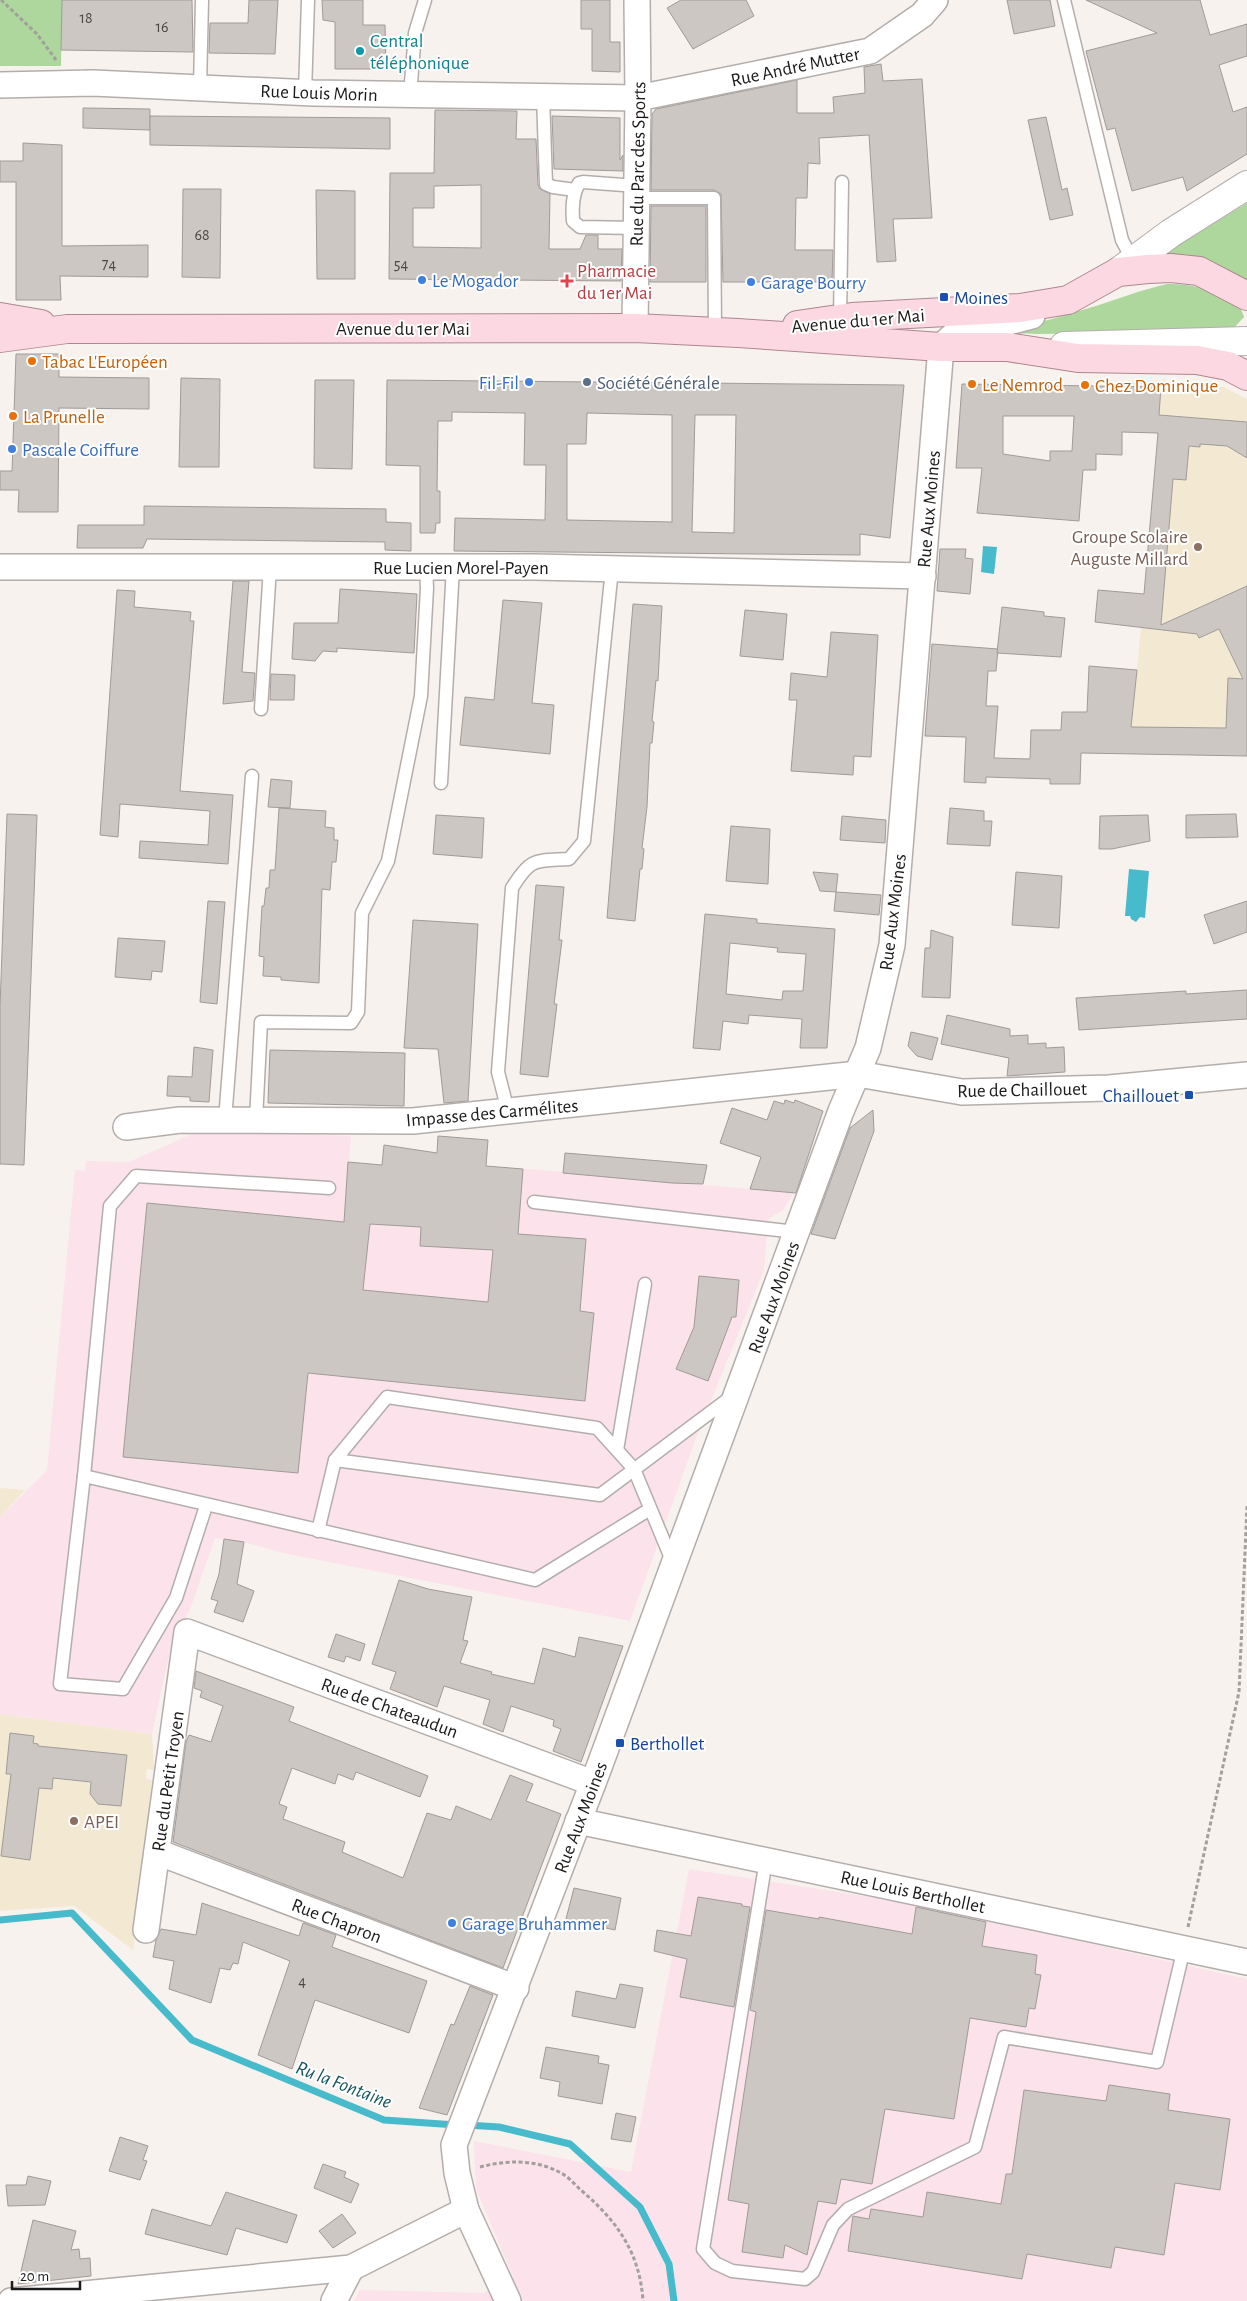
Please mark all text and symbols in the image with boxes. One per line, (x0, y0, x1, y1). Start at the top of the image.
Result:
house number: 18 (79, 10, 93, 26)
house number: 16 (155, 19, 169, 35)
place label: Central téléphonique (370, 32, 469, 73)
marker: Central téléphonique (354, 45, 366, 57)
street label: Rue André Mutter (729, 45, 861, 90)
street label: Rue Louis Morin (260, 82, 378, 105)
street label: Rue du Parc des Sports (628, 82, 649, 247)
house number: 68 (194, 227, 210, 243)
house number: 74 (102, 256, 116, 272)
house number: 54 (394, 256, 408, 272)
place label: Pharmacie du 1er Mai (577, 262, 656, 303)
place label: Le Mogador (432, 272, 518, 291)
marker: Le Mogador (416, 274, 428, 286)
place label: Garage Bourry (761, 274, 866, 293)
marker: Pharmacie du 1er Mai (561, 275, 573, 287)
marker: Garage Bourry (745, 276, 757, 288)
place label: Moines (954, 289, 1008, 308)
marker: Moines (938, 291, 950, 303)
street label: Avenue du 1er Mai (791, 306, 926, 337)
street label: Avenue du 1er Mai (336, 320, 470, 339)
place label: Tabac L'Européen (42, 353, 168, 372)
marker: Tabac L'Européen (26, 355, 38, 367)
place label: Fil-Fil (479, 374, 519, 393)
place label: Société Générale (597, 374, 720, 393)
marker: Fil-Fil (523, 376, 535, 388)
marker: Société Générale (581, 376, 593, 388)
place label: Le Nemrod (982, 376, 1063, 395)
place label: Chez Dominique (1095, 377, 1218, 396)
marker: Le Nemrod (966, 378, 978, 390)
marker: Chez Dominique (1079, 379, 1091, 391)
place label: La Prunelle (23, 408, 105, 427)
marker: La Prunelle (7, 410, 19, 422)
place label: Pascale Coiffure (22, 441, 139, 460)
marker: Pascale Coiffure (6, 443, 18, 455)
street label: Rue Aux Moines (915, 450, 944, 569)
place label: Groupe Scolaire Auguste Millard (1071, 528, 1188, 569)
marker: Groupe Scolaire Auguste Millard (1192, 541, 1204, 553)
street label: Rue Lucien Morel-Payen (373, 559, 549, 578)
street label: Rue Aux Moines (877, 853, 910, 972)
street label: Rue de Chaillouet (957, 1080, 1087, 1101)
place label: Chaillouet (1103, 1087, 1179, 1106)
marker: Chaillouet (1183, 1089, 1195, 1101)
street label: Impasse des Carmélites (405, 1097, 579, 1130)
street label: Rue Aux Moines (745, 1239, 803, 1356)
street label: Rue de Chateaudun (319, 1675, 460, 1742)
street label: Rue du Petit Troyen (149, 1710, 188, 1853)
place label: Berthollet (630, 1735, 704, 1754)
marker: Berthollet (614, 1737, 626, 1749)
street label: Rue Aux Moines (551, 1759, 611, 1876)
place label: APEI (84, 1813, 119, 1832)
marker: APEI (68, 1815, 80, 1827)
street label: Rue Louis Berthollet (839, 1868, 987, 1917)
street label: Rue Chapron (289, 1896, 384, 1947)
place label: Garage Bruhammer (462, 1915, 607, 1934)
marker: Garage Bruhammer (446, 1917, 458, 1929)
house number: 4 (298, 1973, 306, 1989)
water label: Ru la Fontaine (293, 2058, 395, 2112)
scale bar (12, 2258, 80, 2290)
text: 20 m (20, 2269, 49, 2284)

